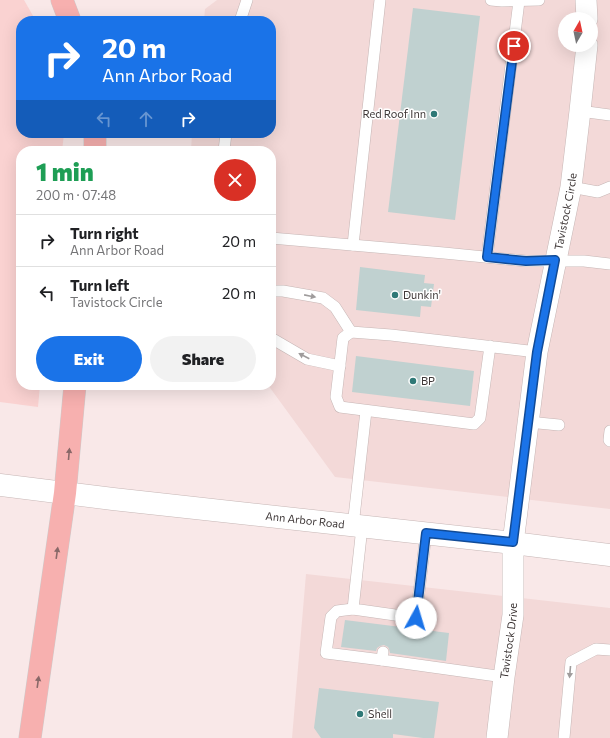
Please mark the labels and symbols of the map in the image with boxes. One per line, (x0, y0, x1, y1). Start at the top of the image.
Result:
north arrow (558, 12, 598, 52)
pin (497, 29, 531, 63)
place label: Red Roof Inn (363, 107, 426, 120)
marker: Red Roof Inn (429, 109, 439, 119)
street label: Tavistock Circle (551, 172, 579, 251)
place label: Dunkin' (403, 288, 441, 301)
marker: Dunkin' (390, 290, 400, 300)
one-way arrow (303, 293, 316, 299)
one-way arrow (298, 353, 309, 360)
place label: BP (421, 374, 435, 387)
marker: BP (408, 376, 418, 386)
one-way arrow (65, 448, 72, 460)
street label: Ann Arbor Road (265, 509, 345, 530)
one-way arrow (54, 547, 60, 559)
position arrow (395, 597, 437, 639)
street label: Tavistock Drive (497, 603, 519, 679)
one-way arrow (567, 666, 573, 678)
one-way arrow (35, 676, 41, 688)
place label: Shell (368, 707, 392, 720)
marker: Shell (355, 709, 365, 719)

